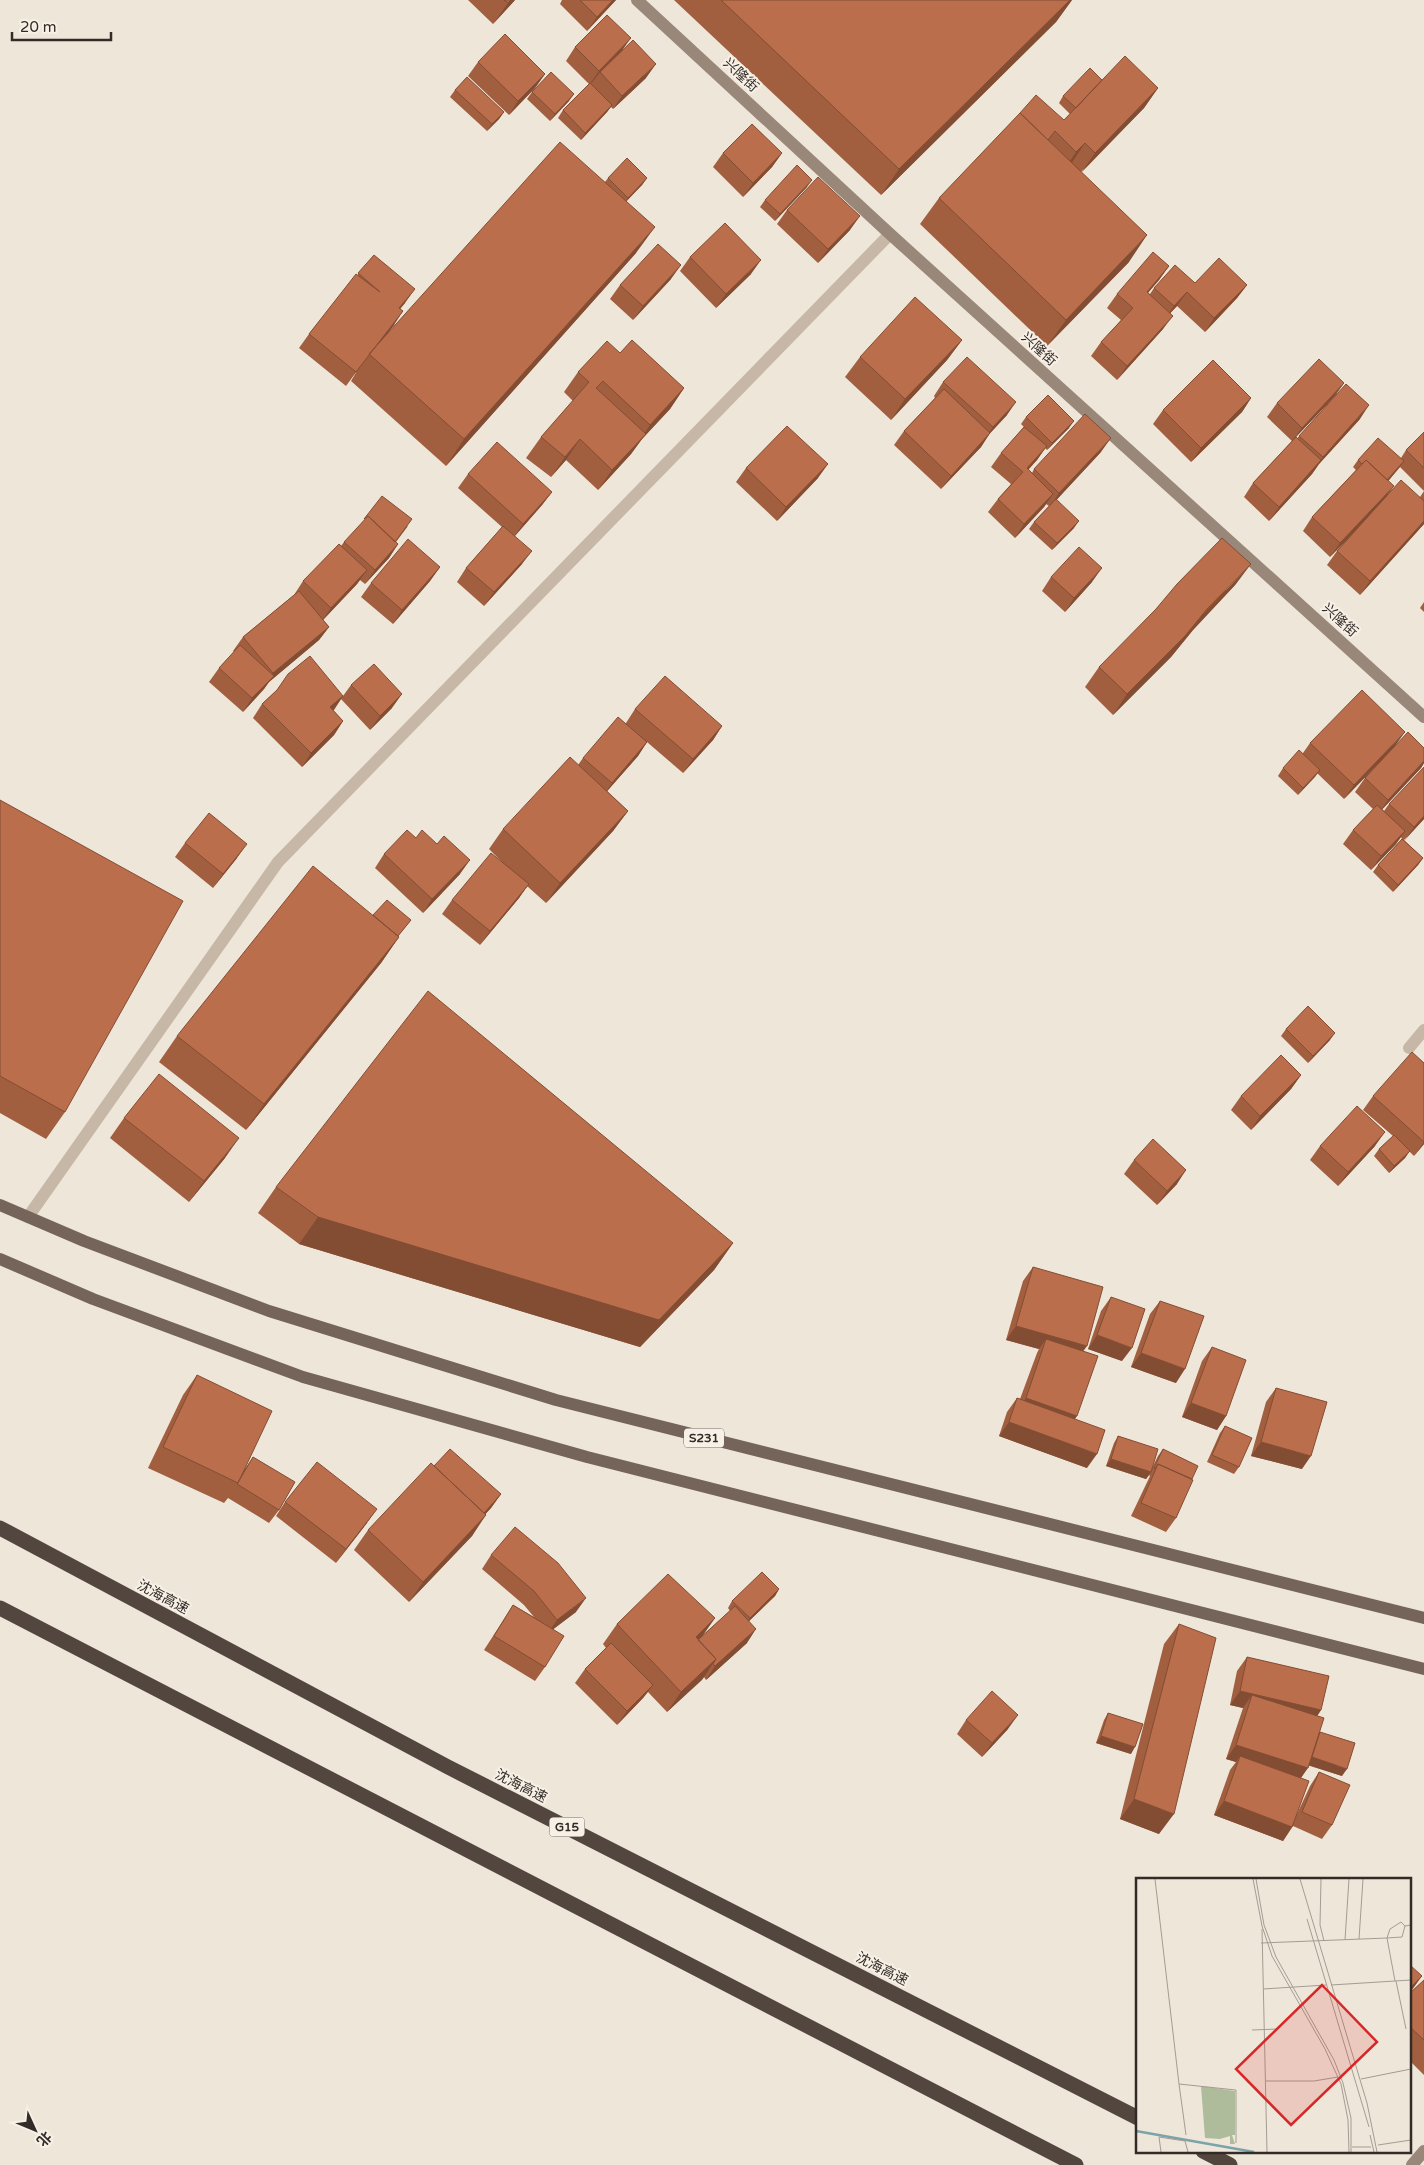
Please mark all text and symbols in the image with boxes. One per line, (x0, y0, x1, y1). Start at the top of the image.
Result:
scale bar (12, 10, 111, 42)
text: 20 m (20, 18, 57, 36)
street label: 兴隆街 (720, 54, 762, 96)
street label: 兴隆街 (1018, 329, 1060, 369)
street label: 兴隆街 (1319, 600, 1361, 640)
road number: S231 (684, 1429, 724, 1448)
street label: 沈海高速 (134, 1576, 192, 1618)
street label: 沈海高速 (492, 1766, 550, 1806)
road number: G15 (550, 1818, 584, 1836)
inset map (1136, 1878, 1412, 2152)
street label: 沈海高速 (853, 1949, 911, 1989)
north arrow (10, 2105, 60, 2155)
text: 北 (33, 2128, 55, 2150)

